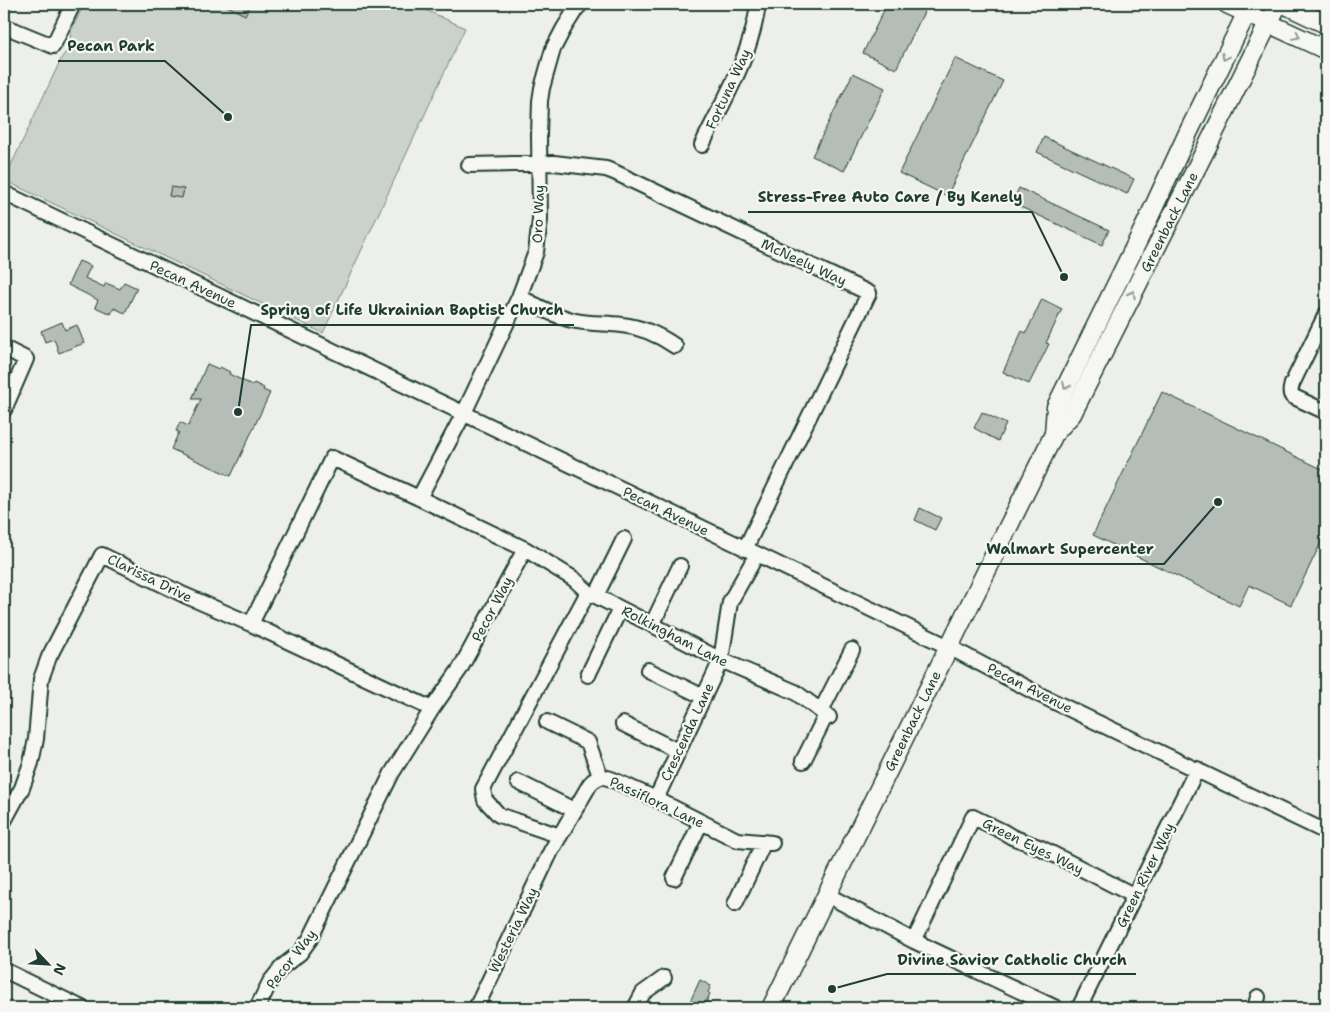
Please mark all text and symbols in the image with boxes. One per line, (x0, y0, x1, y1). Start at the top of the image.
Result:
one-way arrow (1292, 30, 1301, 40)
callout: Pecan Park (58, 31, 165, 61)
text: Pecan Park (67, 36, 155, 56)
street label: Fortuna Way (701, 46, 755, 132)
one-way arrow (1221, 52, 1231, 61)
street label: Greenback Lane (1136, 169, 1202, 275)
callout: Stress-Free Auto Care / By Kenely (748, 182, 1032, 212)
street label: Oro Way (528, 184, 548, 244)
text: Stress-Free Auto Care / By Kenely (758, 187, 1022, 207)
street label: McNeely Way (758, 234, 850, 290)
street label: Pecan Avenue (147, 256, 239, 312)
one-way arrow (1126, 290, 1136, 299)
callout: Spring of Life Ukrainian Baptist Church (251, 295, 574, 325)
text: Spring of Life Ukrainian Baptist Church (260, 300, 564, 320)
one-way arrow (1062, 381, 1072, 390)
street label: Pecan Avenue (620, 482, 712, 540)
callout: Walmart Supercenter (976, 534, 1164, 564)
text: Walmart Supercenter (986, 539, 1154, 559)
street label: Clarissa Drive (105, 550, 195, 606)
street label: Pecor Way (467, 573, 517, 645)
street label: Rolkingham Lane (619, 601, 731, 671)
street label: Pecan Avenue (984, 659, 1076, 717)
street label: Greenback Lane (880, 668, 945, 774)
street label: Crescenda Lane (656, 680, 718, 784)
street label: Passiflora Lane (607, 772, 707, 832)
street label: Green Eyes Way (979, 814, 1087, 878)
street label: Green River Way (1112, 820, 1178, 930)
street label: Westeria Way (484, 884, 542, 976)
street label: Pecor Way (262, 925, 320, 993)
north arrow (22, 940, 72, 990)
callout: Divine Savior Catholic Church (887, 944, 1136, 974)
text: Divine Savior Catholic Church (897, 950, 1127, 970)
text: N (49, 961, 70, 978)

